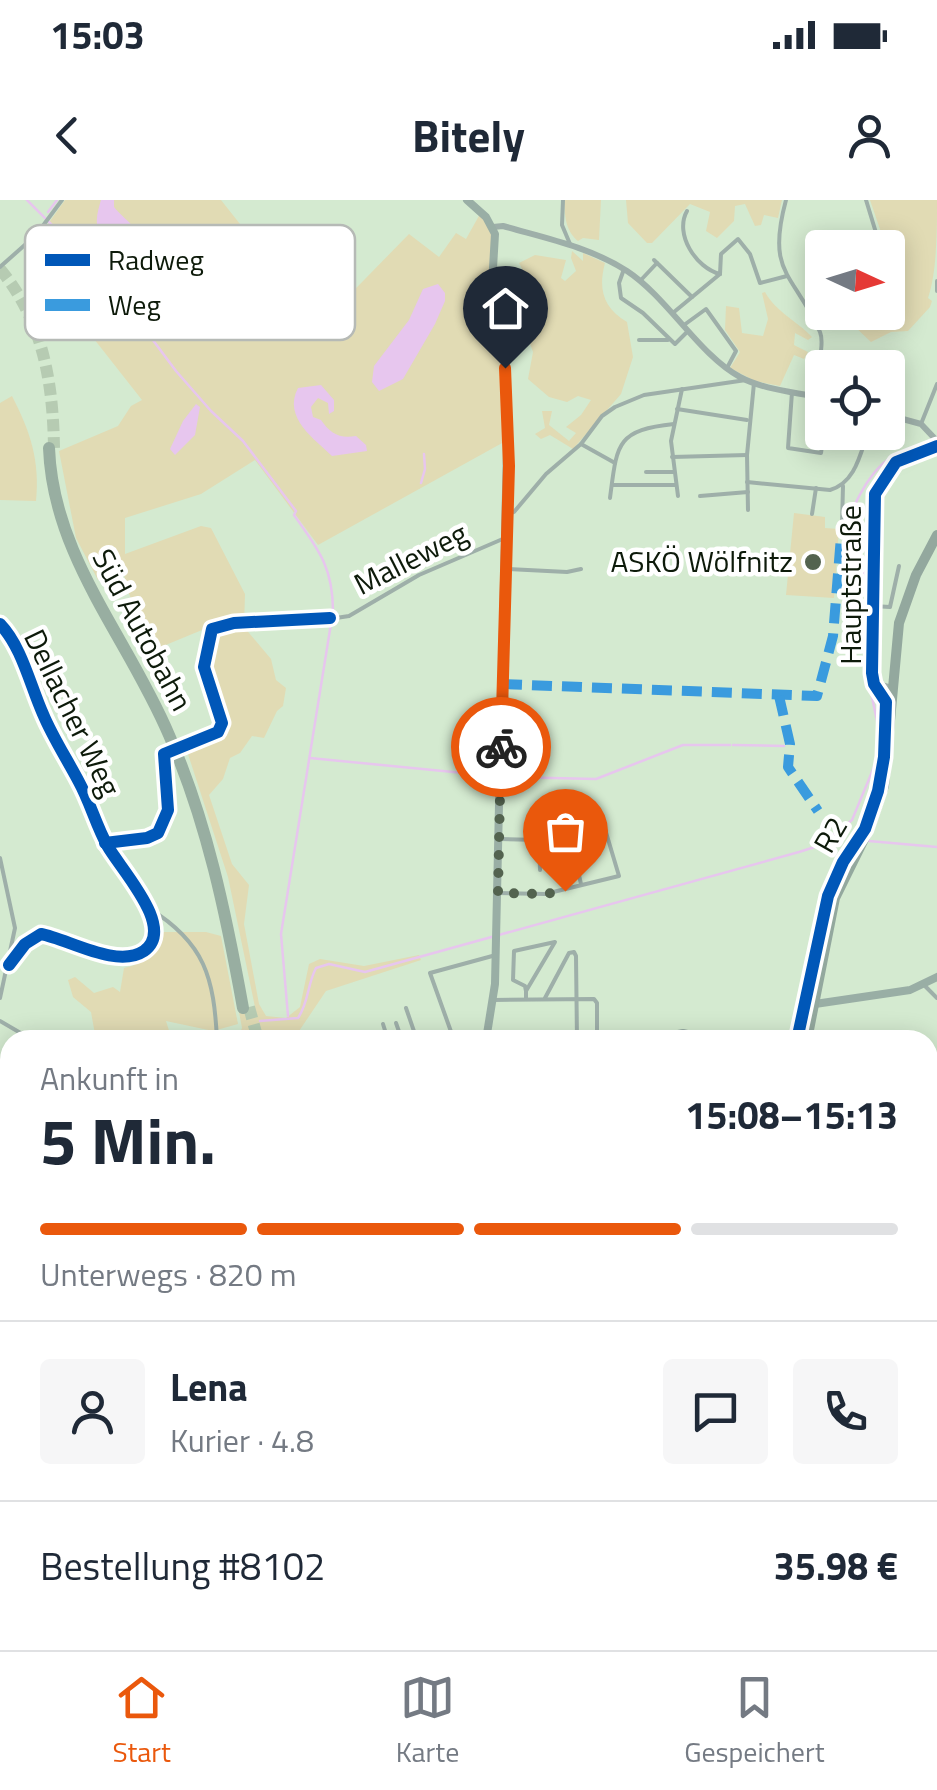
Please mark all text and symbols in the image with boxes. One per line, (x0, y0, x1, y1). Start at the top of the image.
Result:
text: 15:03 (50, 6, 145, 64)
text: Bitely (412, 101, 525, 169)
icon: back (40, 108, 95, 163)
icon: person (842, 108, 897, 163)
legend (25, 225, 355, 340)
north arrow (805, 230, 905, 330)
map controls (805, 230, 905, 450)
text: Radweg (108, 238, 204, 281)
pin (463, 266, 548, 369)
icon: home (478, 281, 533, 336)
text: Weg (108, 283, 161, 326)
button: locate (805, 350, 905, 450)
street label: Hauptstraße (827, 505, 873, 665)
street label: Malleweg (346, 510, 476, 606)
place label: ASKÖ Wölfnitz (611, 538, 793, 584)
street label: Süd Autobahn (81, 540, 205, 719)
marker: ASKÖ Wölfnitz (802, 551, 824, 573)
street label: Dellacher Weg (12, 621, 133, 804)
courier (451, 697, 551, 797)
icon: bike (474, 720, 529, 775)
pin (523, 789, 608, 892)
icon: bag (538, 804, 593, 859)
street label: R2 (801, 808, 859, 861)
text: Ankunft in (40, 1054, 179, 1102)
text: 15:08–15:13 (685, 1086, 898, 1144)
text: 5 Min. (40, 1090, 216, 1189)
text: Unterwegs · 820 m (40, 1250, 296, 1298)
text: Lena (170, 1358, 248, 1416)
button: person (40, 1359, 145, 1464)
button: chat (663, 1359, 768, 1464)
button: phone (793, 1359, 898, 1464)
text: Kurier · 4.8 (170, 1416, 314, 1464)
text: Bestellung #8102 (40, 1537, 325, 1595)
text: 35.98 € (774, 1537, 898, 1595)
tab: Start (112, 1670, 171, 1773)
tab: Karte (396, 1670, 459, 1773)
tab: Gespeichert (684, 1670, 825, 1773)

